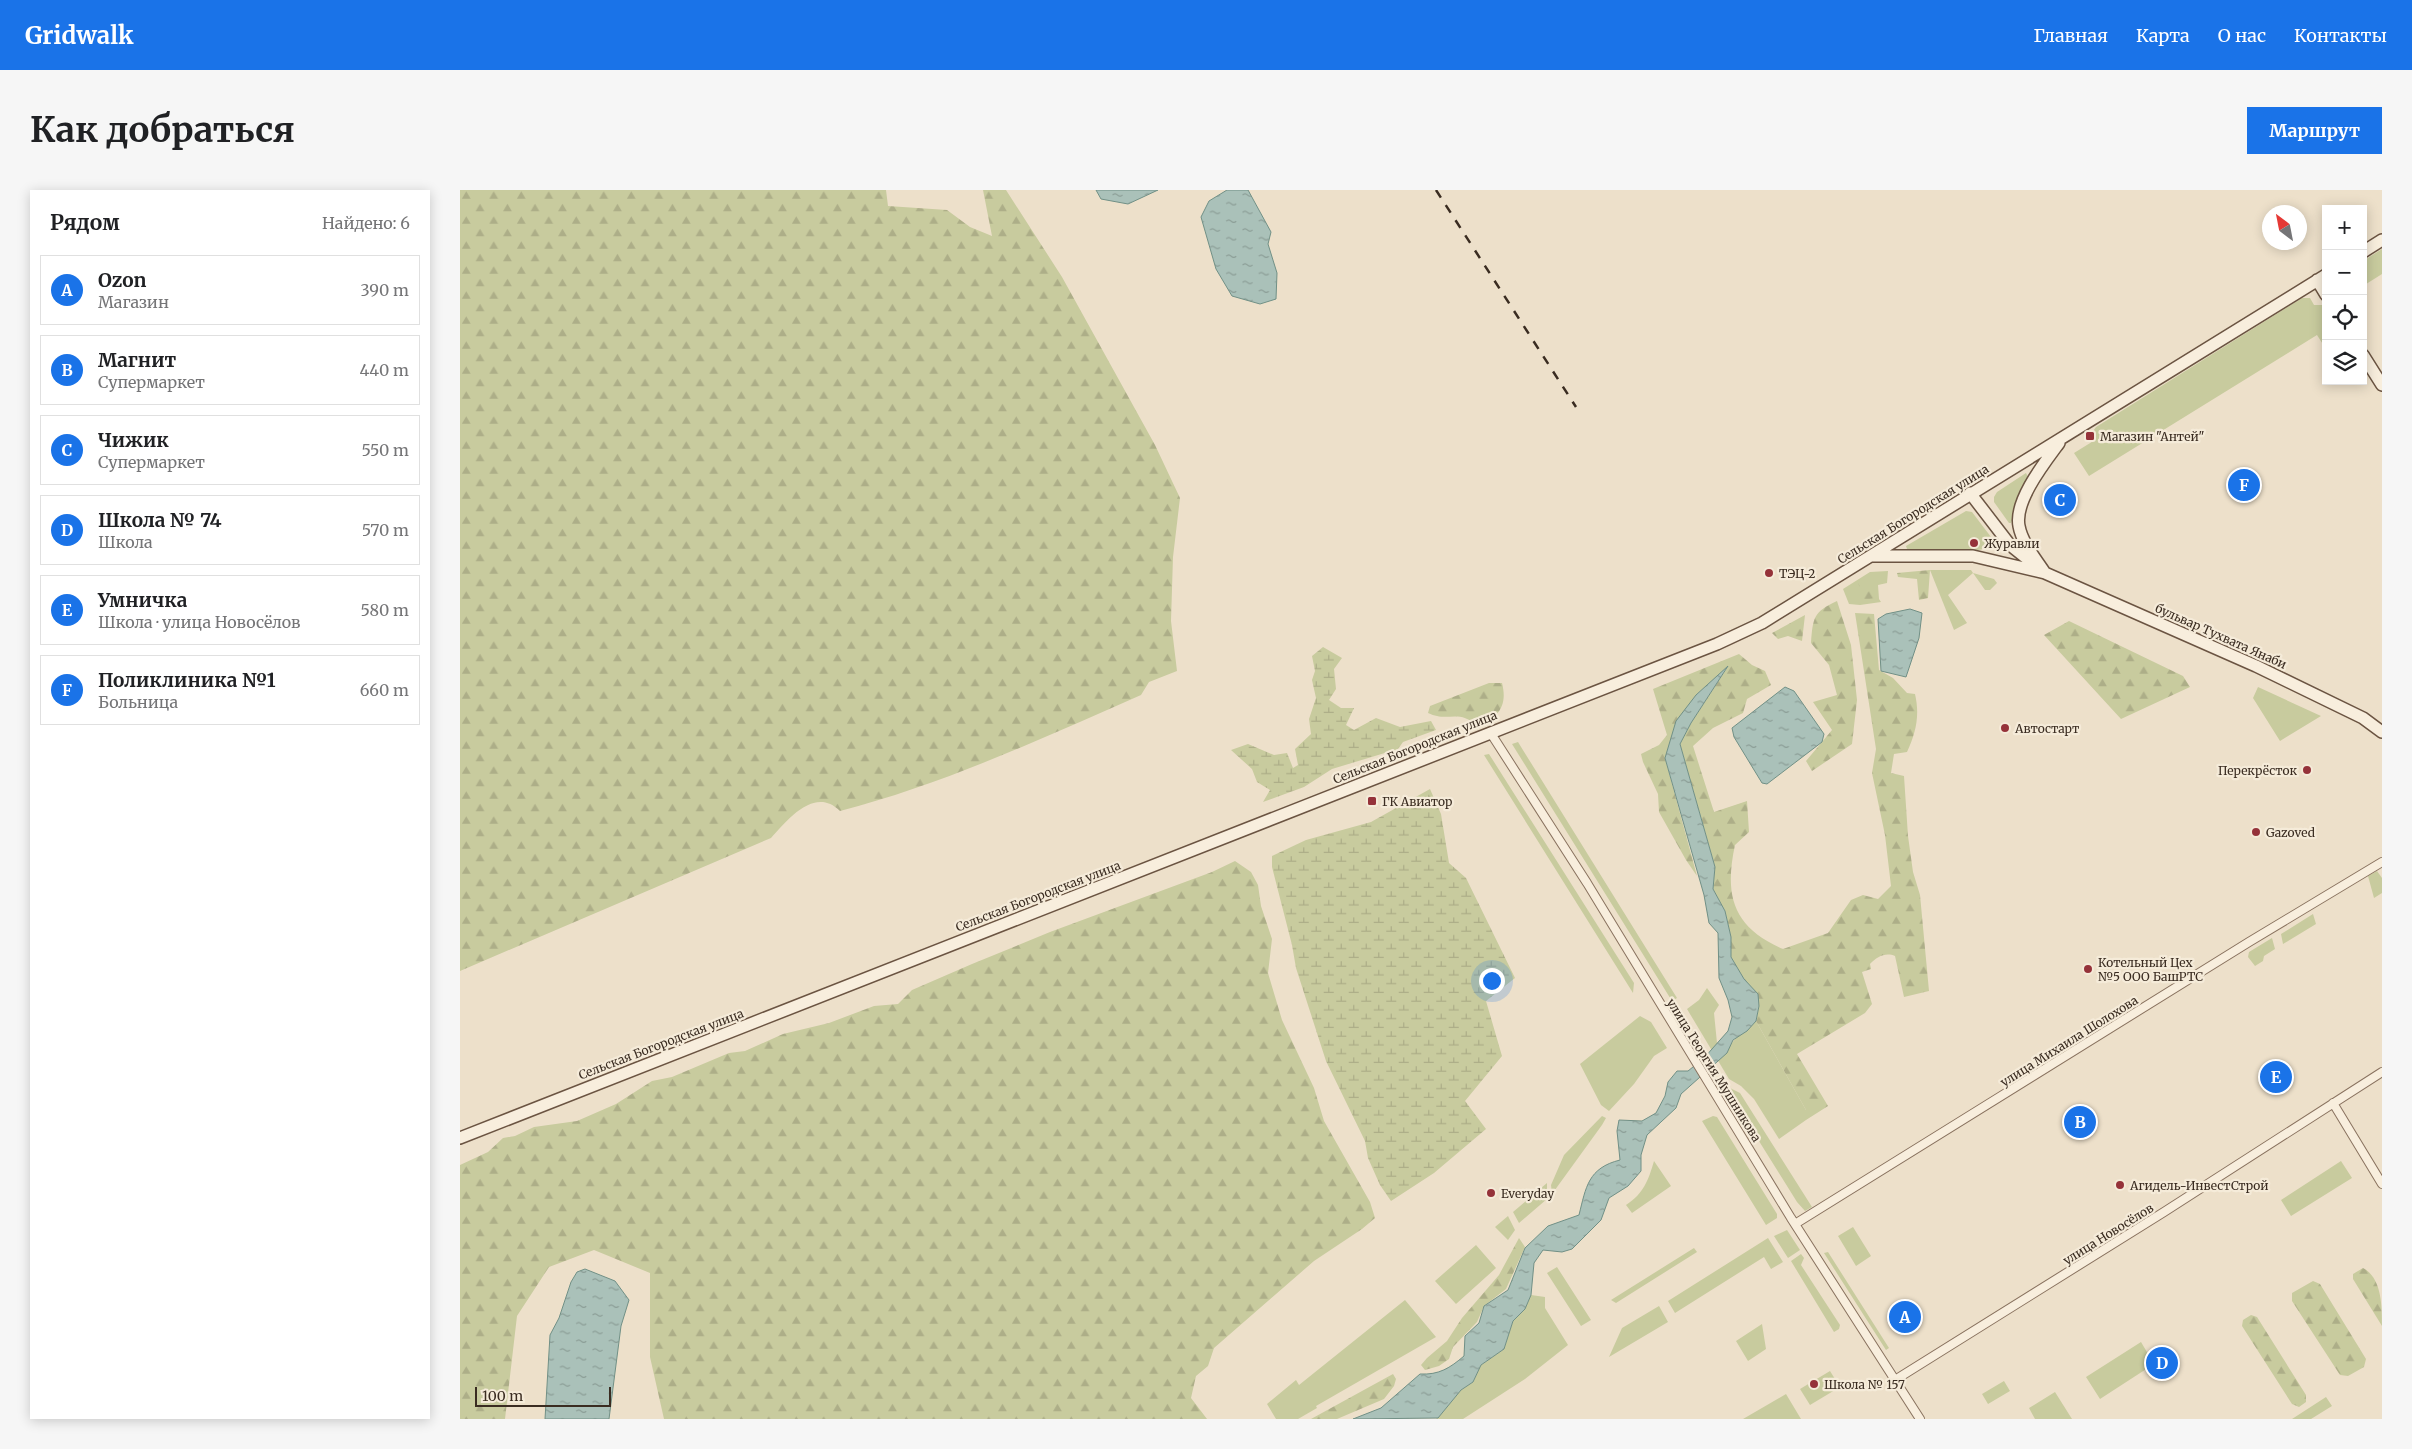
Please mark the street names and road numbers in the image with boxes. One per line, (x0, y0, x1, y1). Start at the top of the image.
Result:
street label: Сельская Богородская улица (1835, 461, 1992, 567)
street label: бульвар Тухвата Янаби (2153, 600, 2289, 672)
street label: Сельская Богородская улица (1331, 707, 1500, 787)
street label: Сельская Богородская улица (953, 857, 1123, 934)
street label: улица Михаила Шолохова (1997, 992, 2141, 1090)
street label: улица Георгия Мушникова (1664, 996, 1765, 1145)
street label: Сельская Богородская улица (576, 1005, 746, 1082)
street label: улица Новосёлов (2060, 1200, 2156, 1268)

